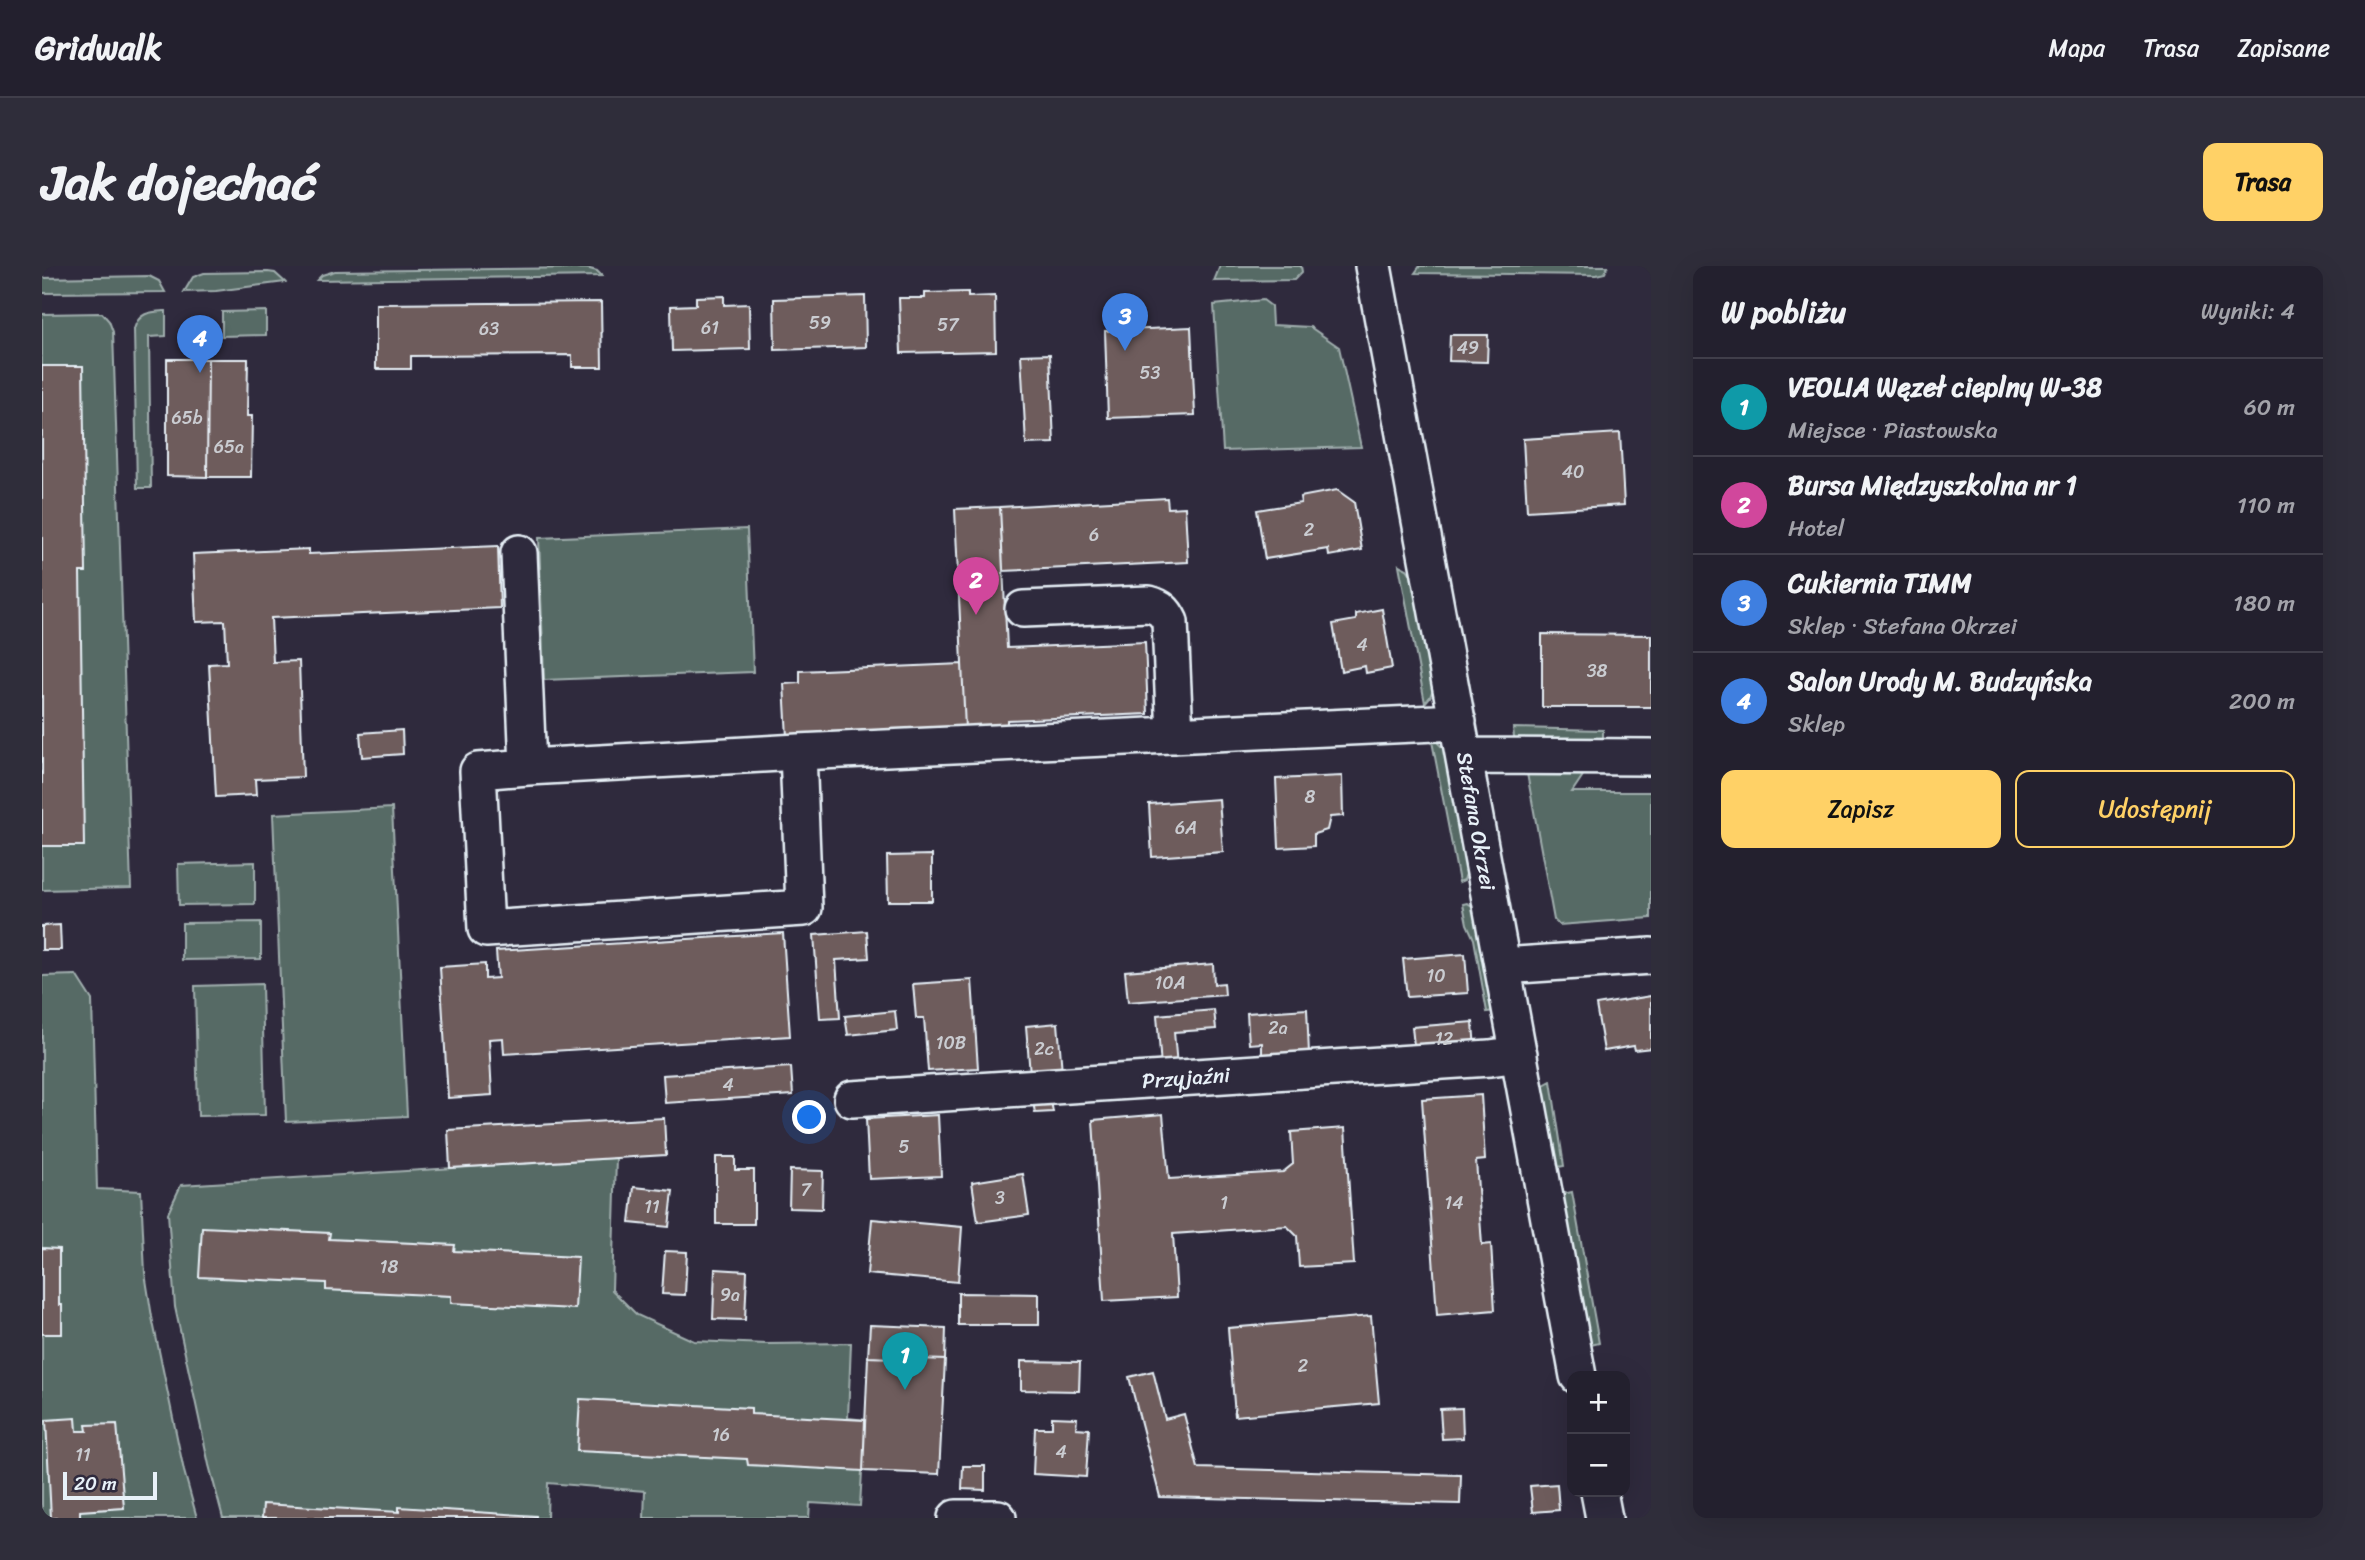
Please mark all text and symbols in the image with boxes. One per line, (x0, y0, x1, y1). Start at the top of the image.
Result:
text: Gridwalk (35, 19, 162, 77)
text: Mapa (2049, 27, 2105, 69)
text: Trasa (2143, 27, 2199, 69)
text: Zapisane (2237, 27, 2330, 69)
text: Jak dojechać (42, 139, 316, 226)
button: Trasa (2203, 143, 2323, 221)
text: W pobliżu (1721, 285, 1846, 339)
text: Wyniki: 4 (2201, 291, 2295, 332)
pin: 3 (1102, 293, 1148, 351)
house number: 59 (809, 307, 831, 339)
house number: 57 (937, 309, 960, 341)
house number: 61 (701, 312, 719, 344)
house number: 63 (479, 313, 499, 345)
pin: 4 (177, 315, 223, 373)
house number: 49 (1457, 332, 1479, 364)
house number: 53 (1140, 357, 1161, 389)
text: VEOLIA Węzeł cieplny W-38 (1788, 364, 2102, 410)
text: 1 (1739, 387, 1749, 428)
text: 60 m (2244, 387, 2295, 428)
house number: 65b (171, 402, 203, 434)
text: Miejsce · Piastowska (1788, 410, 1998, 451)
house number: 65a (214, 431, 244, 463)
house number: 40 (1562, 456, 1584, 488)
text: Bursa Międzyszkolna nr 1 (1788, 462, 2077, 508)
text: 2 (1737, 485, 1751, 526)
text: 110 m (2237, 485, 2295, 526)
text: Hotel (1788, 508, 1844, 549)
house number: 2 (1304, 514, 1314, 546)
house number: 6 (1089, 519, 1099, 551)
pin: 2 (953, 557, 999, 615)
text: Cukiernia TIMM (1788, 560, 1971, 606)
text: 3 (1738, 583, 1750, 624)
text: 180 m (2233, 583, 2295, 624)
text: Sklep · Stefana Okrzei (1788, 606, 2017, 647)
house number: 4 (1356, 629, 1368, 661)
house number: 38 (1587, 655, 1608, 687)
text: Salon Urody M. Budzyńska (1788, 658, 2092, 704)
text: 4 (1737, 681, 1751, 722)
text: 200 m (2229, 681, 2295, 722)
text: Sklep (1788, 704, 1845, 745)
street label: Stefana Okrzei (1445, 749, 1507, 894)
button: Zapisz (1721, 770, 2001, 848)
button: Udostępnij (2015, 770, 2295, 848)
house number: 8 (1305, 781, 1316, 813)
house number: 6A (1175, 812, 1197, 844)
house number: 10 (1426, 960, 1446, 992)
house number: 10A (1155, 967, 1185, 999)
house number: 2a (1268, 1012, 1288, 1044)
house number: 12 (1435, 1023, 1453, 1055)
house number: 10B (936, 1027, 966, 1059)
house number: 2c (1034, 1033, 1054, 1065)
street label: Przyjaźni (1141, 1056, 1232, 1100)
house number: 4 (722, 1069, 734, 1101)
your location (792, 1100, 826, 1134)
house number: 5 (899, 1131, 910, 1163)
house number: 7 (801, 1174, 813, 1206)
house number: 3 (995, 1182, 1005, 1214)
house number: 1 (1220, 1187, 1228, 1219)
house number: 14 (1445, 1187, 1463, 1219)
house number: 11 (644, 1191, 660, 1223)
house number: 18 (380, 1251, 398, 1283)
house number: 9a (720, 1279, 740, 1311)
pin: 1 (882, 1332, 928, 1390)
house number: 2 (1298, 1350, 1308, 1382)
map controls (1567, 1371, 1630, 1497)
button: + (1567, 1371, 1630, 1434)
house number: 16 (712, 1419, 730, 1451)
button: − (1567, 1434, 1630, 1497)
house number: 4 (1055, 1436, 1067, 1468)
house number: 11 (75, 1439, 91, 1471)
text: 20 m (74, 1467, 117, 1500)
scale bar (63, 1469, 158, 1501)

